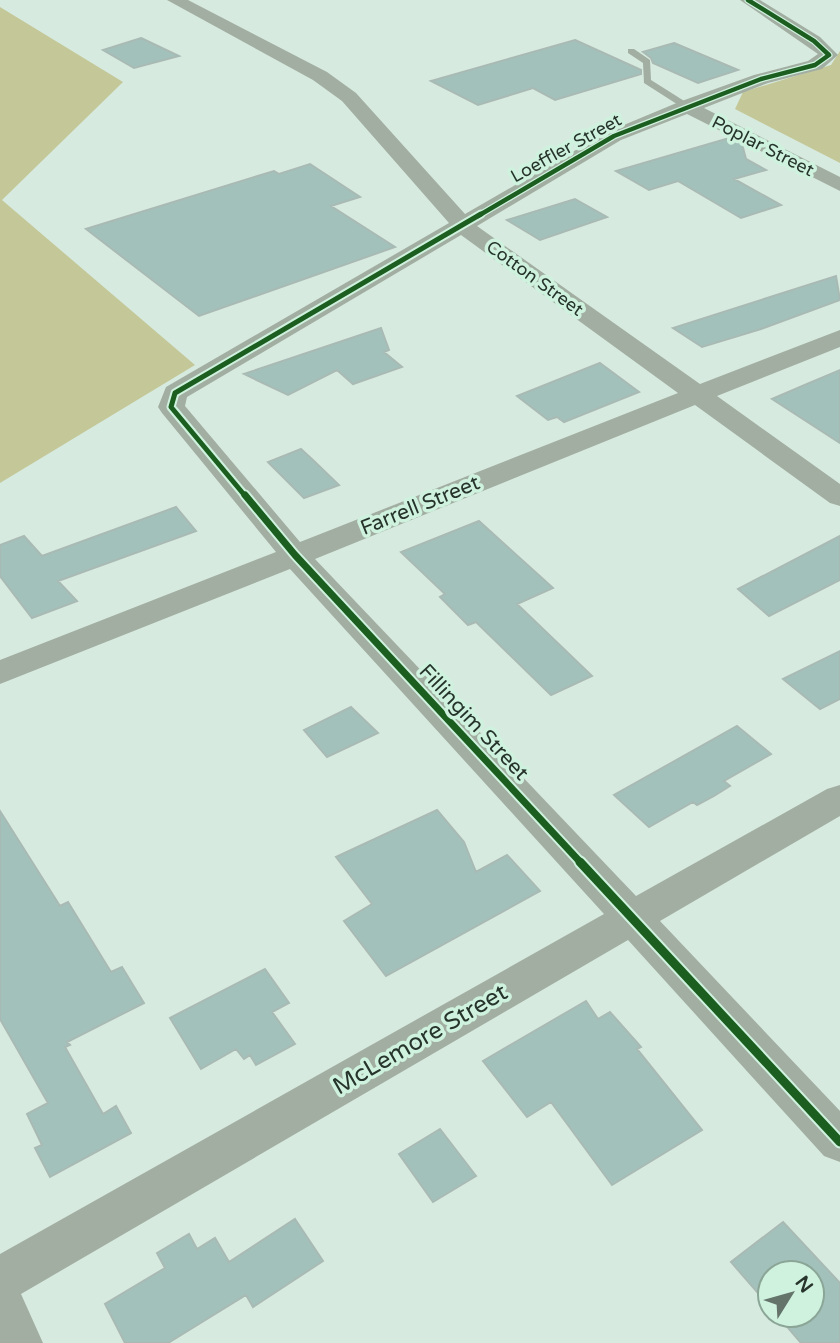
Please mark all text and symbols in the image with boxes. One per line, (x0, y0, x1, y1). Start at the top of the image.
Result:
street label: Loeffler Street (507, 108, 625, 187)
street label: Poplar Street (708, 111, 818, 181)
street label: Cotton Street (482, 235, 588, 321)
street label: Farrell Street (357, 470, 484, 541)
street label: Fillingim Street (414, 659, 534, 786)
street label: McLemore Street (328, 978, 513, 1101)
north arrow (756, 1259, 826, 1329)
text: N (790, 1272, 817, 1297)

